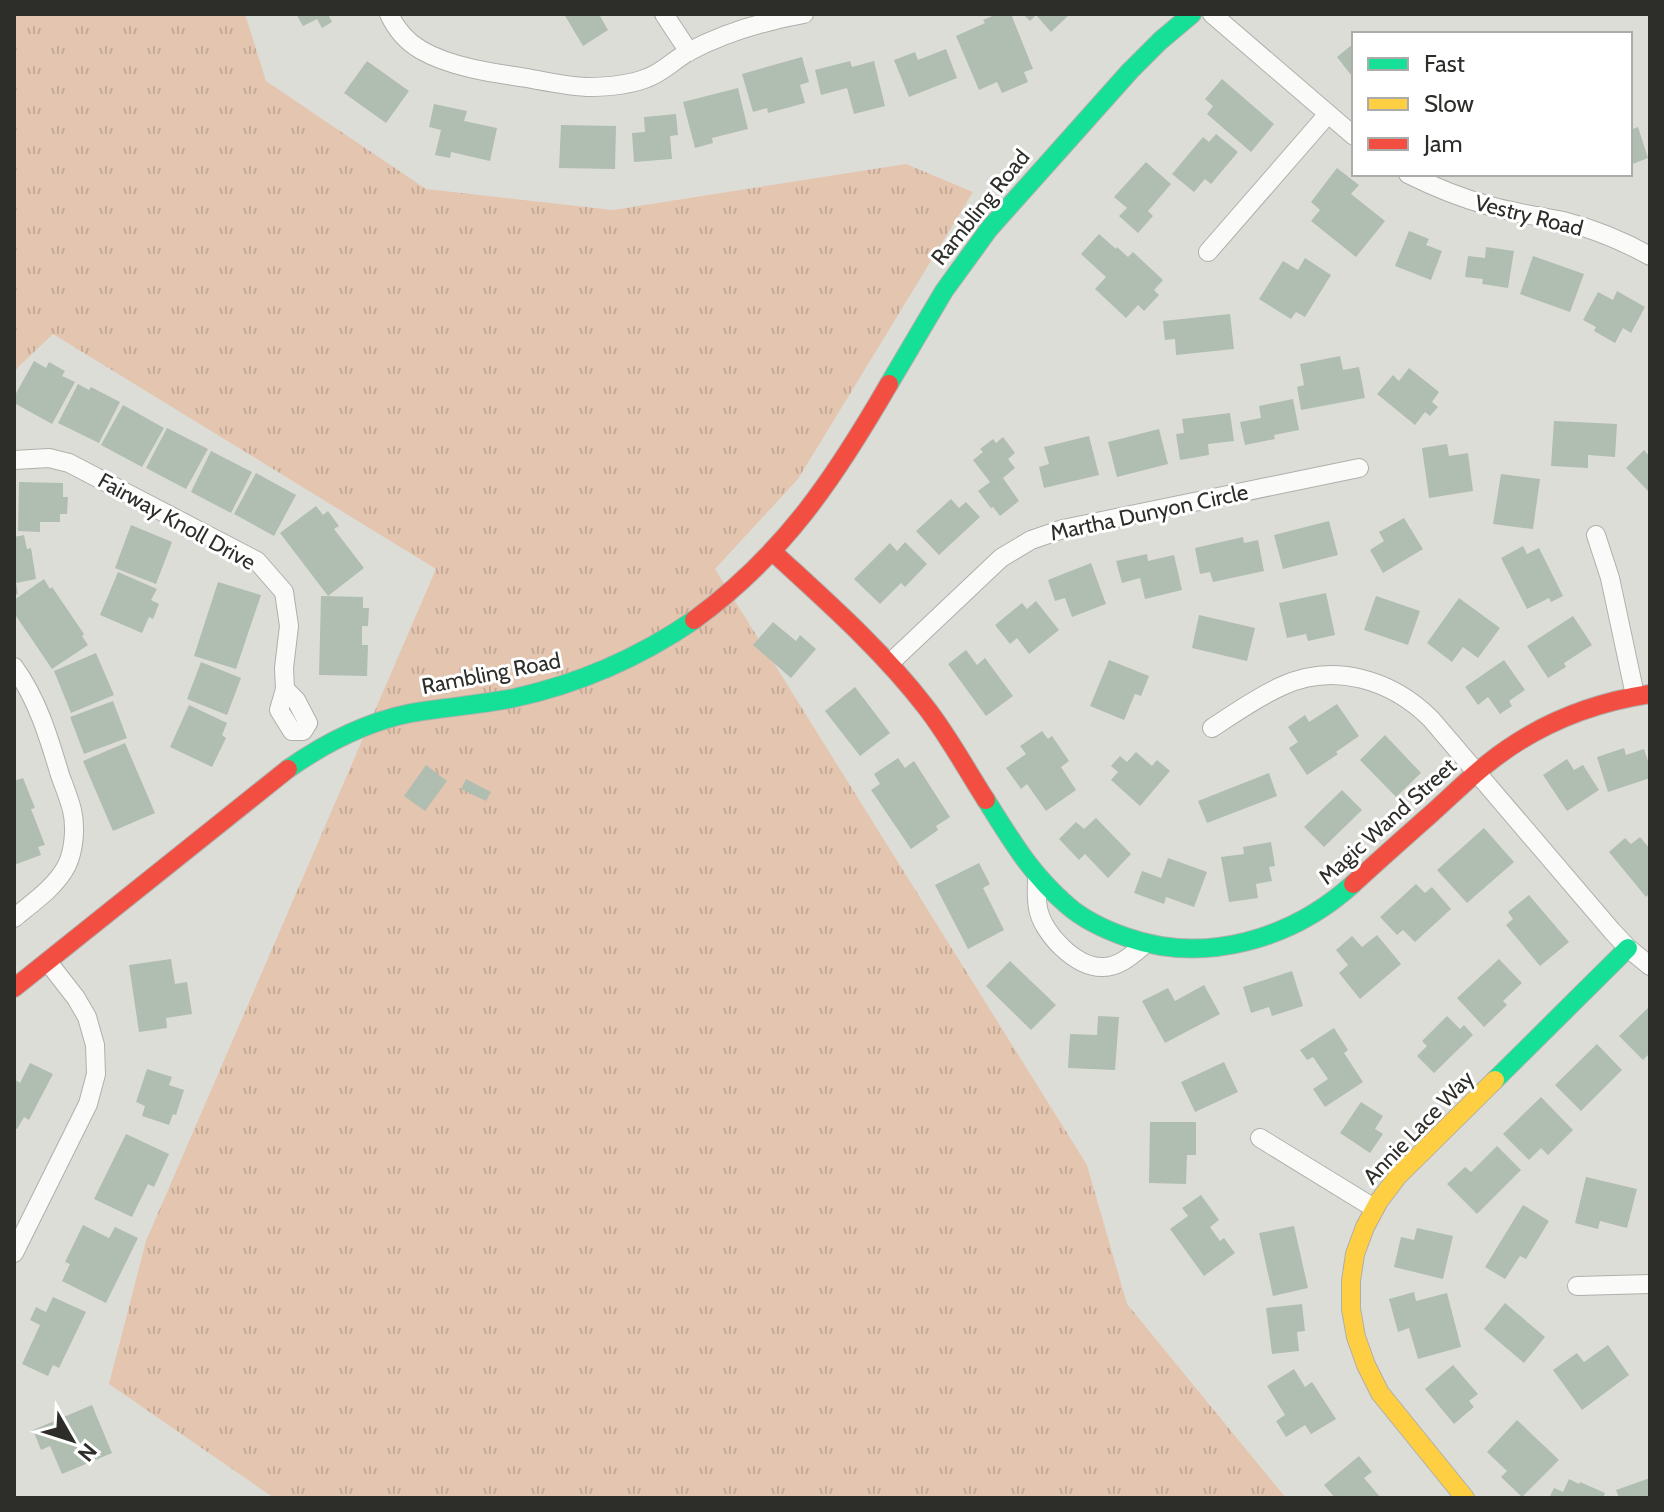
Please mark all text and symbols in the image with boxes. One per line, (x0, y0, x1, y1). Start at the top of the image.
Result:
legend (1352, 32, 1632, 176)
text: Fast (1424, 49, 1465, 78)
text: Slow (1424, 89, 1474, 118)
text: Jam (1423, 129, 1462, 158)
street label: Rambling Road (926, 144, 1035, 271)
street label: Vestry Road (1472, 189, 1586, 242)
street label: Fairway Knoll Drive (93, 467, 260, 576)
street label: Martha Dunyon Circle (1048, 478, 1251, 547)
street label: Rambling Road (419, 647, 563, 700)
street label: Magic Wand Street (1313, 752, 1462, 890)
street label: Annie Lace Way (1357, 1065, 1479, 1190)
north arrow (32, 1400, 112, 1480)
text: N (72, 1438, 103, 1467)

